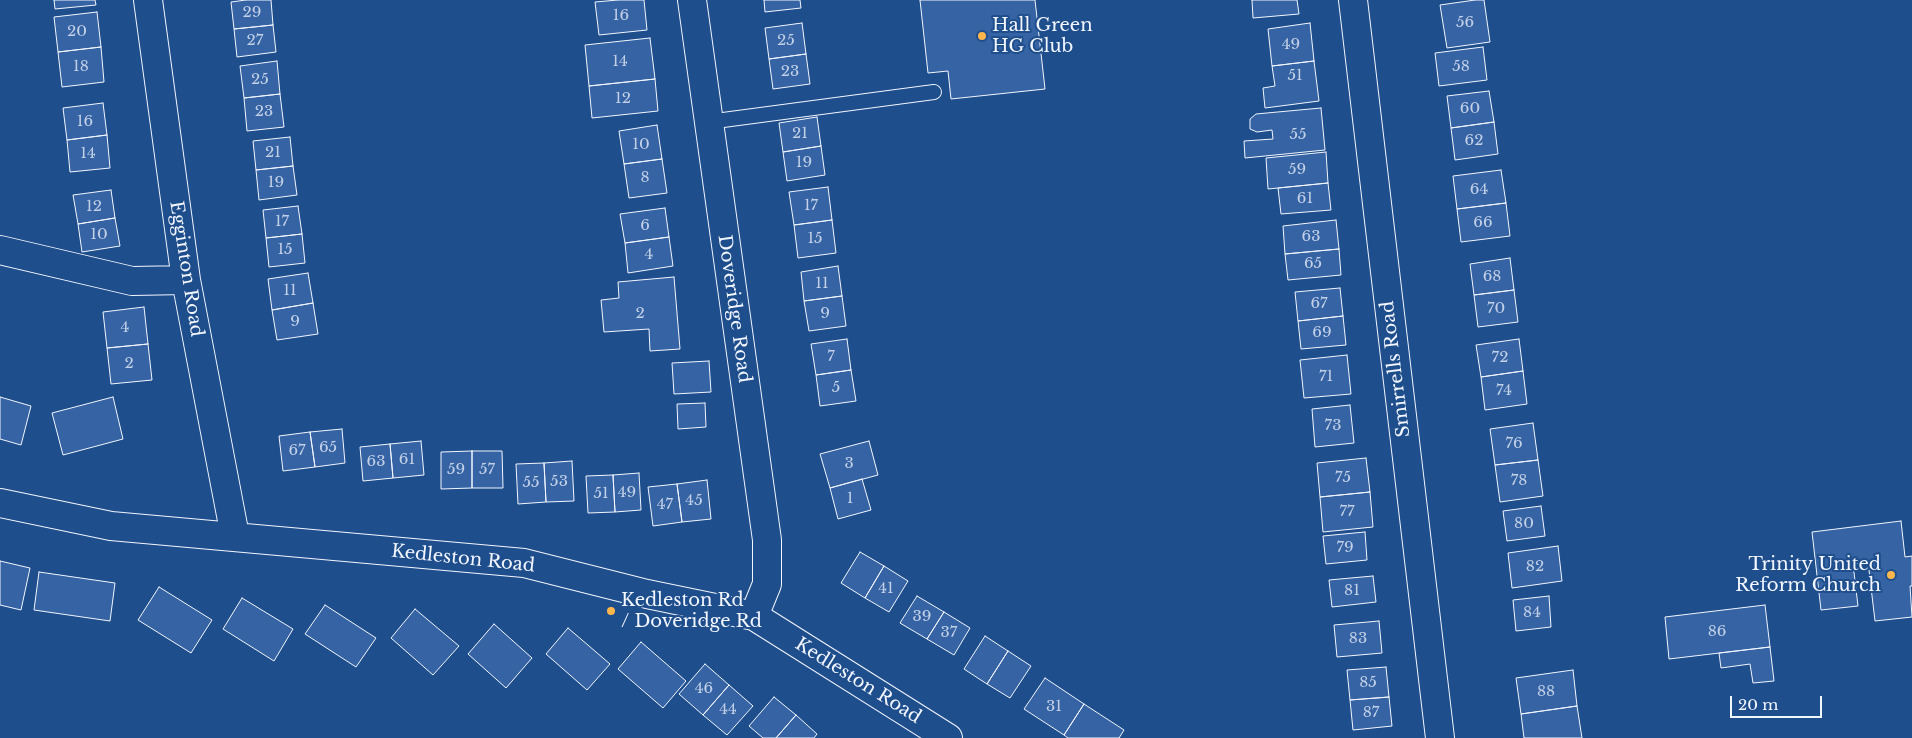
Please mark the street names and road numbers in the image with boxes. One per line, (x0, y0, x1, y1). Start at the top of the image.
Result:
street label: Egginton Road (165, 200, 207, 338)
street label: Doveridge Road (713, 234, 755, 384)
street label: Smirrells Road (1377, 300, 1415, 438)
street label: Kedleston Road (390, 541, 536, 577)
street label: Kedleston Road (791, 634, 925, 728)

